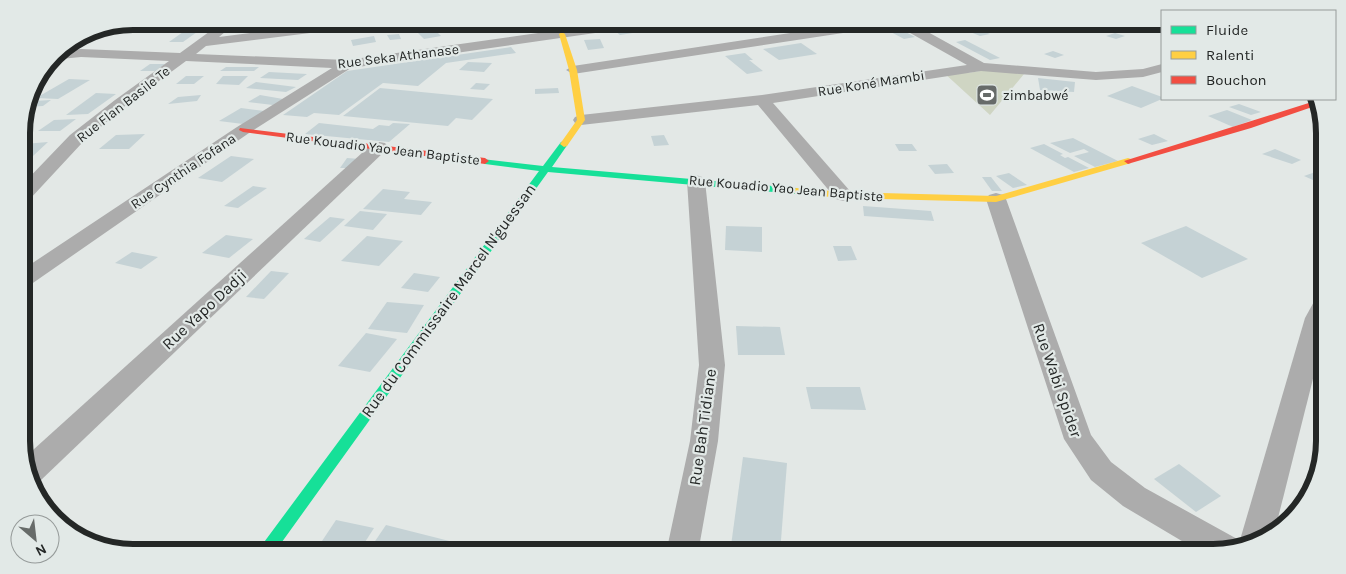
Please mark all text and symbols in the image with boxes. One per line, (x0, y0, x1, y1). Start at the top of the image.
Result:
legend (1161, 10, 1336, 100)
text: Fluide (1206, 21, 1248, 39)
street label: Rue Seka Athanase (336, 41, 460, 72)
text: Ralenti (1206, 46, 1255, 64)
street label: Rue Flan Basile Te (73, 63, 173, 146)
street label: Rue Koné Mambi (816, 67, 926, 100)
text: Bouchon (1206, 71, 1267, 89)
sports icon: zimbabwé (975, 83, 999, 107)
place label: zimbabwé (1003, 87, 1069, 104)
street label: Rue Kouadio Yao Jean Baptiste (285, 128, 481, 169)
street label: Rue Cynthia Fofana (127, 130, 239, 213)
street label: Rue Kouadio Yao Jean Baptiste (688, 172, 884, 205)
street label: Rue du Commissaire Marcel N'guessan (357, 180, 540, 421)
street label: Rue Yapo Dadji (158, 265, 251, 353)
street label: Rue Wabi Spider (1029, 321, 1086, 440)
street label: Rue Bah Tidiane (685, 368, 720, 487)
north arrow (10, 514, 60, 564)
text: N (32, 540, 49, 560)

